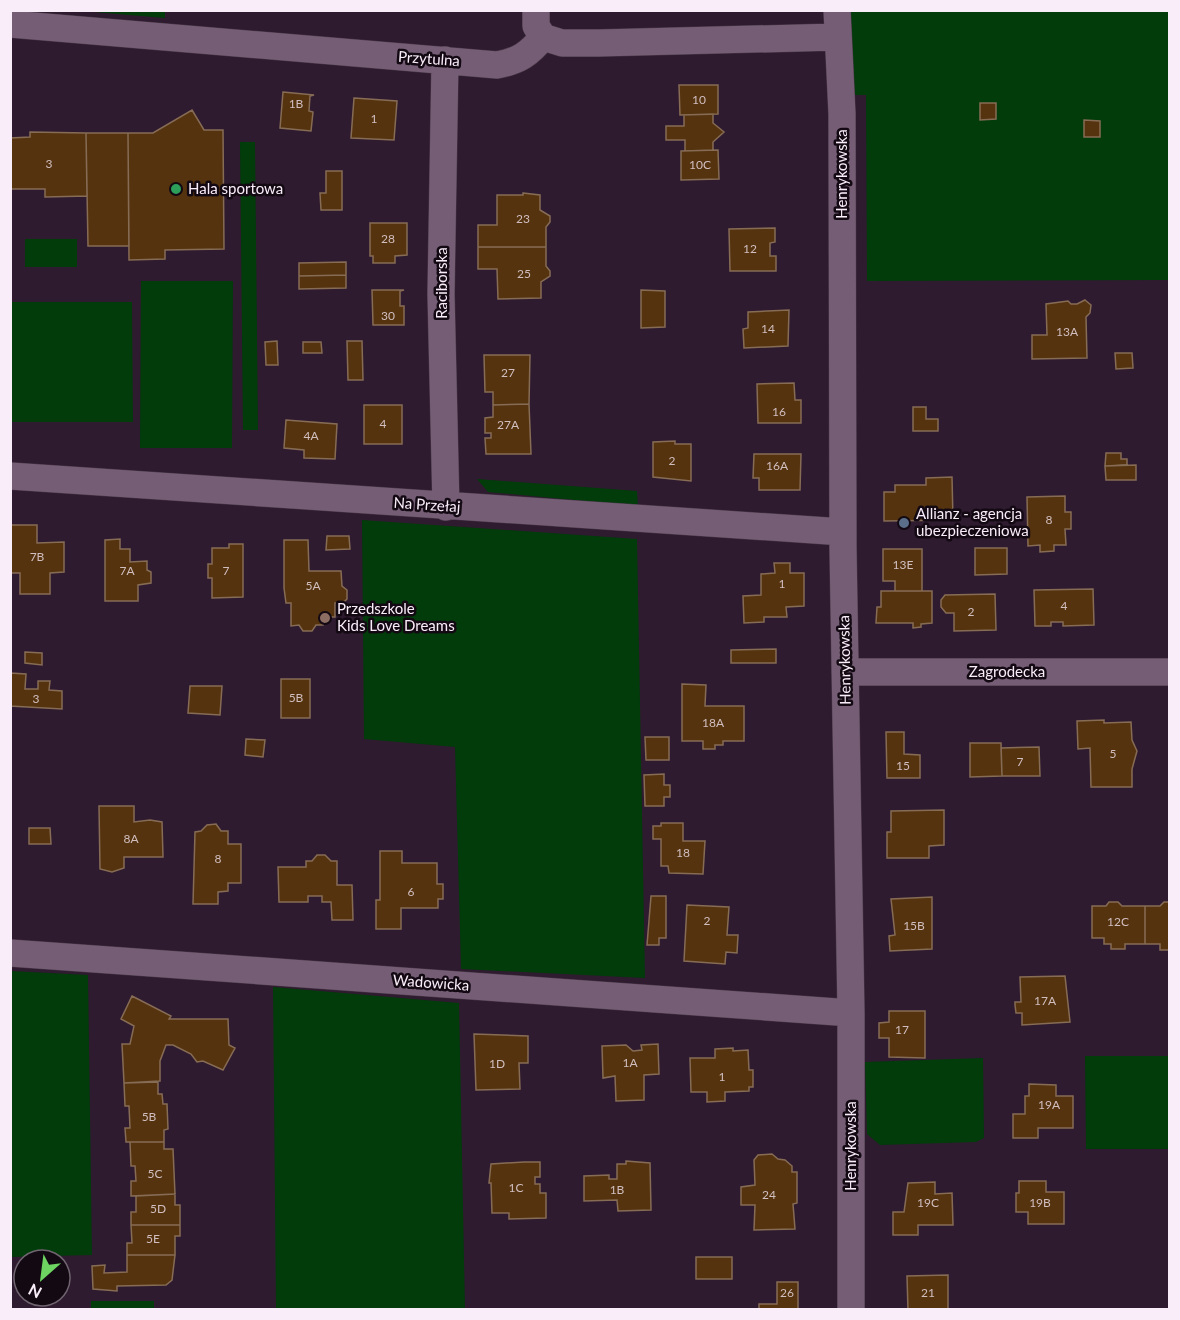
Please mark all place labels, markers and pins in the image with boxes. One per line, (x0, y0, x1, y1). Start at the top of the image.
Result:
place label: Hala sportowa (188, 179, 283, 197)
marker: Hala sportowa (169, 182, 183, 196)
place label: Allianz - agencja ubezpieczeniowa (916, 504, 1029, 539)
marker: Allianz - agencja ubezpieczeniowa (897, 516, 911, 530)
place label: Przedszkole Kids Love Dreams (337, 599, 455, 634)
marker: Przedszkole Kids Love Dreams (318, 611, 332, 625)

